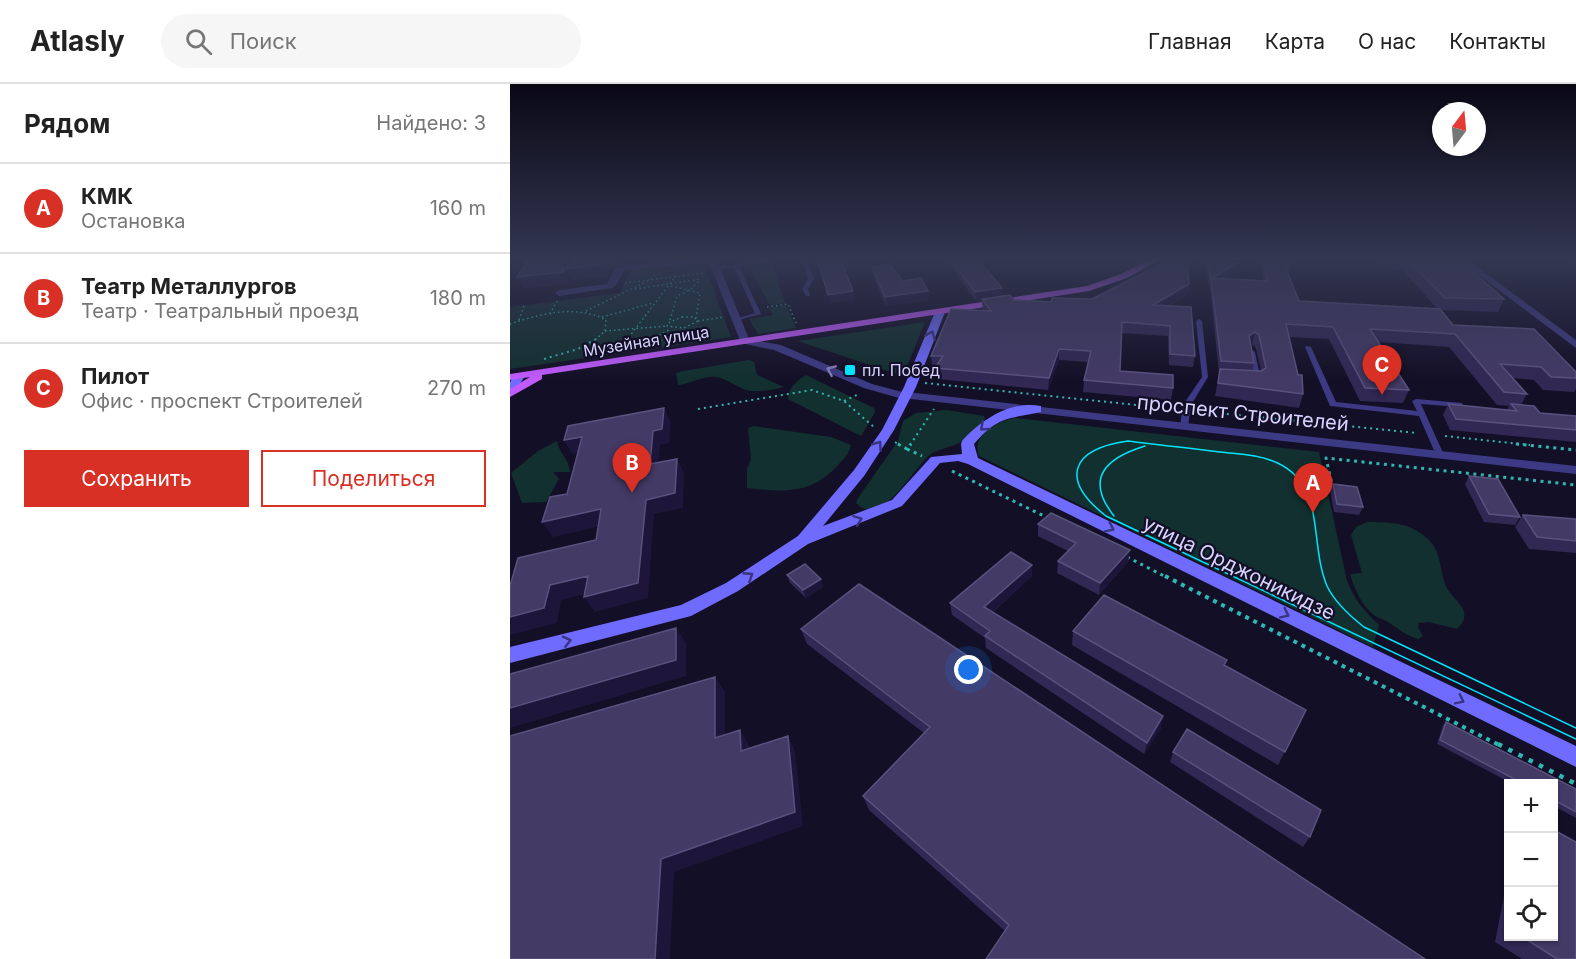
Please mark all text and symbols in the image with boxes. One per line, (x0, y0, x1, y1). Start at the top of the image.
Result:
search box (161, 14, 581, 68)
text: Atlasly (30, 24, 125, 58)
icon: search (182, 25, 215, 58)
text: Поиск (230, 28, 297, 54)
text: Главная (1148, 29, 1232, 54)
text: Карта (1265, 29, 1325, 54)
text: О нас (1358, 29, 1416, 54)
text: Контакты (1449, 29, 1546, 54)
north arrow (1432, 102, 1486, 156)
text: Рядом (24, 108, 110, 139)
text: Найдено: 3 (376, 111, 486, 135)
text: КМК (81, 183, 133, 209)
text: A (36, 196, 51, 220)
text: 160 m (430, 196, 486, 220)
text: Остановка (81, 209, 185, 233)
text: Театр Металлургов (81, 273, 297, 299)
text: B (37, 286, 50, 310)
text: 180 m (430, 286, 486, 310)
text: Театр · Театральный проезд (81, 299, 359, 323)
street label: Музейная улица (582, 321, 710, 361)
one-way arrow (923, 330, 936, 340)
pin: C (1362, 346, 1402, 395)
place label: пл. Побед (862, 360, 940, 380)
text: Пилот (81, 363, 149, 389)
marker: пл. Побед (843, 363, 857, 377)
one-way arrow (826, 365, 837, 377)
text: C (36, 376, 51, 400)
text: 270 m (427, 376, 486, 400)
text: Офис · проспект Строителей (81, 389, 363, 413)
street label: проспект Строителей (1136, 390, 1350, 436)
one-way arrow (980, 420, 991, 431)
one-way arrow (871, 440, 882, 451)
pin: B (612, 444, 652, 493)
button: Сохранить (24, 450, 249, 507)
button: Поделиться (261, 450, 486, 507)
pin: A (1294, 464, 1332, 513)
street label: улица Орджоникидзе (1139, 511, 1339, 625)
one-way arrow (852, 514, 863, 527)
one-way arrow (1104, 521, 1115, 533)
one-way arrow (743, 571, 753, 583)
one-way arrow (1279, 607, 1290, 618)
one-way arrow (562, 635, 572, 648)
your location (954, 655, 983, 684)
one-way arrow (1454, 693, 1465, 704)
map controls (1504, 779, 1558, 941)
button: + (1504, 779, 1558, 833)
button: − (1504, 833, 1558, 887)
button: locate (1504, 887, 1558, 941)

